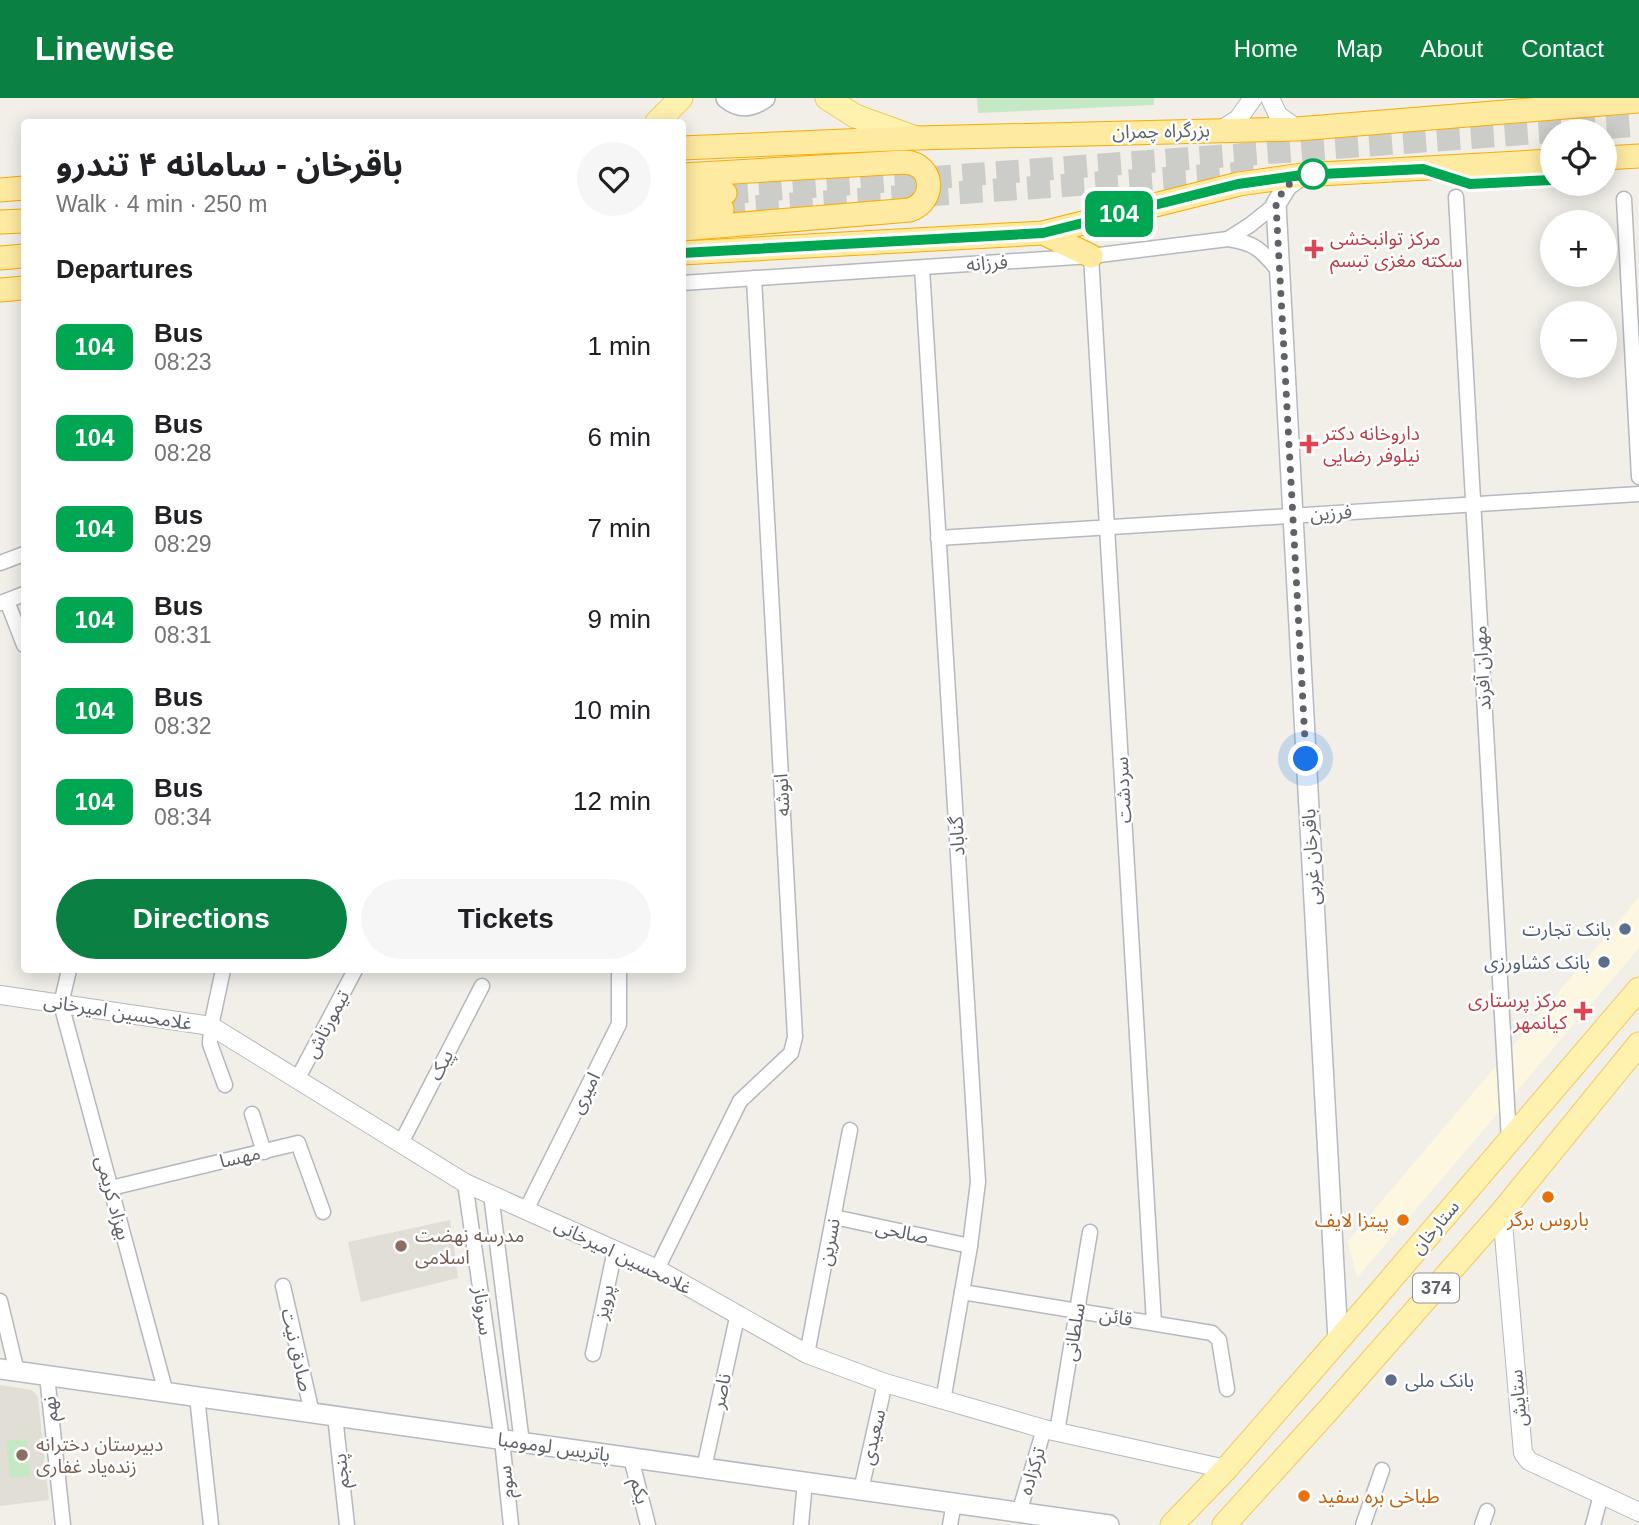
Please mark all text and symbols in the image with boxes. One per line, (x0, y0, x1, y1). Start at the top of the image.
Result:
text: Linewise (35, 30, 174, 67)
text: Home (1234, 35, 1298, 62)
text: Map (1336, 35, 1383, 62)
text: About (1421, 35, 1483, 62)
text: Contact (1521, 35, 1604, 62)
map controls (1540, 119, 1617, 378)
button: locate (1540, 119, 1617, 196)
street label: بزرگراه چمران (1112, 120, 1210, 144)
button: heart (577, 142, 651, 216)
text: باقرخان - سامانه ۴ تندرو (56, 146, 403, 183)
unlabelled marker (1298, 159, 1328, 189)
text: Walk · 4 min · 250 m (56, 191, 267, 217)
line badge: 104 (1079, 191, 1159, 237)
text: 104 (1099, 200, 1139, 227)
button: + (1540, 210, 1617, 287)
place label: مرکز توانبخشی سکته مغزی تبسم (1330, 228, 1462, 275)
marker: مرکز توانبخشی سکته مغزی تبسم (1304, 239, 1324, 259)
street label: فرزانه (966, 251, 1008, 276)
text: Departures (56, 254, 193, 284)
button: − (1540, 301, 1617, 378)
text: Bus (154, 318, 203, 348)
text: 1 min (587, 331, 651, 361)
text: 104 (74, 333, 115, 360)
text: 08:23 (154, 349, 212, 375)
text: Bus (154, 409, 203, 439)
text: 6 min (587, 422, 651, 452)
place label: داروخانه دکتر نیلوفر رضایی (1322, 423, 1420, 467)
text: 104 (74, 424, 115, 451)
marker: داروخانه دکتر نیلوفر رضایی (1301, 436, 1317, 452)
text: 08:28 (154, 440, 212, 466)
text: Bus (154, 500, 203, 530)
street label: فرزین (1309, 501, 1353, 526)
text: 7 min (587, 513, 651, 543)
text: 104 (74, 515, 115, 542)
text: 08:29 (154, 531, 212, 557)
text: Bus (154, 591, 203, 621)
text: 9 min (587, 604, 651, 634)
text: 104 (74, 606, 115, 633)
text: 08:31 (154, 622, 212, 648)
street label: مهران آفرند (1469, 625, 1496, 711)
text: Bus (154, 682, 203, 712)
text: 10 min (573, 695, 651, 725)
text: 104 (74, 697, 115, 724)
text: 08:32 (154, 713, 212, 739)
your location (1288, 741, 1323, 776)
street label: سردشت (1111, 756, 1136, 824)
text: Bus (154, 773, 203, 803)
street label: انوشه (770, 773, 795, 817)
text: 12 min (573, 786, 651, 816)
text: 104 (74, 788, 115, 815)
text: 08:34 (154, 804, 212, 830)
street label: باقرخان غربی (1298, 808, 1325, 906)
street label: گناباد (945, 815, 969, 856)
button: Directions (56, 879, 347, 959)
button: Tickets (361, 879, 651, 959)
place label: بانک تجارت (1522, 919, 1611, 941)
marker: بانک تجارت (1617, 921, 1633, 937)
place label: بانک کشاورزی (1484, 952, 1590, 974)
marker: بانک کشاورزی (1596, 954, 1612, 970)
street label: تیمورتاش (301, 987, 354, 1062)
street label: غلامحسین امیرخانی (42, 990, 194, 1035)
place label: مرکز پرستاری کیانمهر (1468, 990, 1568, 1034)
marker: مرکز پرستاری کیانمهر (1573, 1001, 1593, 1021)
street label: پیک (425, 1046, 459, 1085)
street label: امیری (566, 1069, 605, 1118)
street label: مهسا (218, 1142, 262, 1172)
street label: بهزاد کریمی (91, 1154, 134, 1243)
marker: باروس برگر (1540, 1189, 1556, 1205)
street label: ستارخان (1407, 1196, 1464, 1259)
place label: باروس برگر (1506, 1209, 1589, 1231)
place label: پیتزا لایف (1315, 1210, 1389, 1233)
marker: پیتزا لایف (1395, 1212, 1411, 1228)
street label: غلامحسین امیرخانی (551, 1214, 695, 1299)
street label: صالحی (873, 1216, 930, 1249)
street label: نسرین (814, 1217, 845, 1268)
place label: مدرسه نهضت اسلامی (415, 1225, 524, 1269)
marker: مدرسه نهضت اسلامی (393, 1238, 409, 1254)
road number: 374 (1413, 1274, 1459, 1302)
street label: پرویز (590, 1283, 620, 1323)
street label: سروناز (468, 1285, 497, 1337)
street label: سلطانی (1059, 1301, 1090, 1363)
street label: قائن (1098, 1304, 1134, 1331)
street label: صادق نیت (277, 1306, 317, 1394)
street label: ستایش (1505, 1368, 1532, 1427)
place label: بانک ملی (1405, 1370, 1474, 1392)
street label: ناصر (707, 1372, 736, 1412)
marker: بانک ملی (1383, 1372, 1399, 1388)
street label: نهم (38, 1395, 66, 1423)
street label: سعیدی (856, 1407, 890, 1467)
street label: پاتریس لومومبا (496, 1429, 612, 1467)
place label: دبیرستان دخترانه زنده‌یاد غفاری (36, 1434, 163, 1478)
street label: ترکزاده (1015, 1445, 1050, 1498)
marker: دبیرستان دخترانه زنده‌یاد غفاری (14, 1447, 30, 1463)
street label: پنجم (329, 1452, 357, 1489)
street label: سوم (494, 1464, 522, 1500)
street label: یکم (623, 1476, 653, 1507)
place label: طباخی بره سفید (1318, 1486, 1440, 1508)
marker: طباخی بره سفید (1296, 1488, 1312, 1504)

